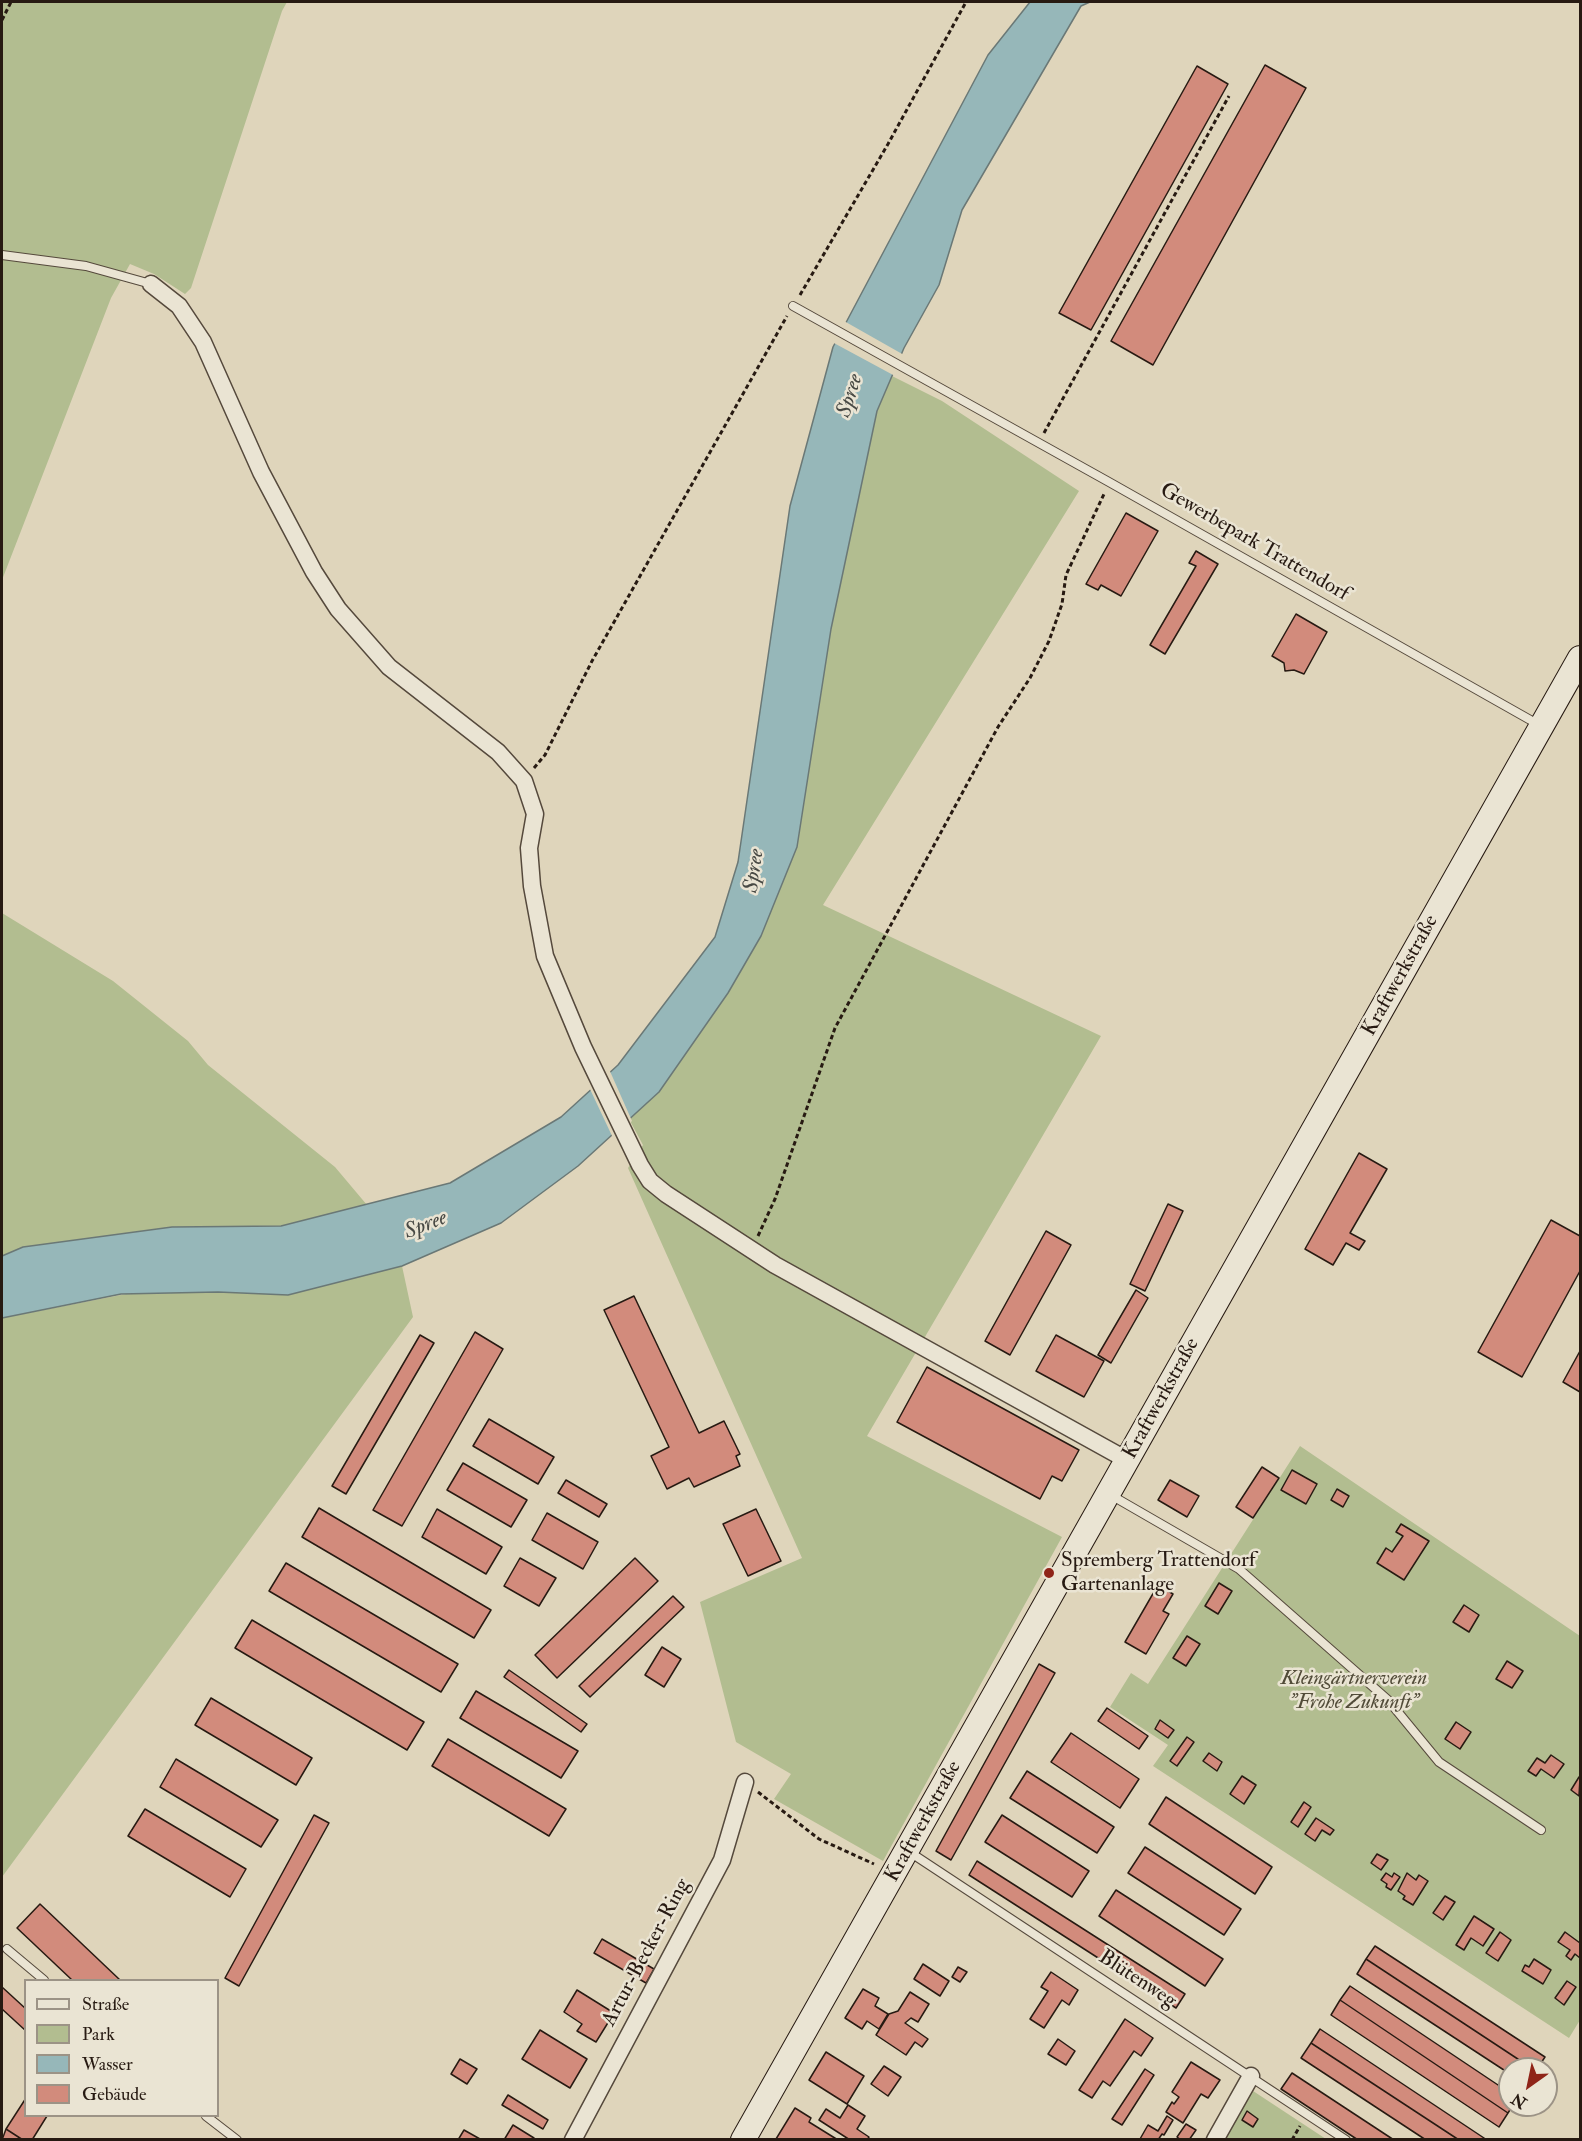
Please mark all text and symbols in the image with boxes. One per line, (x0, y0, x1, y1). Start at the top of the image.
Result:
water label: Spree (832, 371, 870, 421)
street label: Gewerbepark Trattendorf (1155, 478, 1353, 608)
water label: Spree (739, 848, 771, 894)
street label: Kraftwerkstraße (1357, 911, 1445, 1041)
water label: Spree (401, 1206, 451, 1246)
street label: Kraftwerkstraße (1118, 1334, 1206, 1464)
place label: Spremberg Trattendorf Gartenanlage (1061, 1548, 1256, 1598)
marker: Spremberg Trattendorf Gartenanlage (1042, 1566, 1056, 1580)
park label: Kleingärtnerverein "Frohe Zukunft" (1281, 1666, 1427, 1716)
street label: Kraftwerkstraße (880, 1757, 968, 1887)
street label: Artur-Becker-Ring (597, 1875, 697, 2031)
street label: Blütenweg (1093, 1946, 1181, 2014)
legend (24, 1979, 219, 2117)
text: Straße (82, 1993, 129, 2016)
text: Park (82, 2023, 115, 2046)
text: Wasser (82, 2053, 133, 2076)
north arrow (1498, 2057, 1558, 2117)
text: Gebäude (82, 2083, 147, 2106)
text: N (1508, 2088, 1531, 2113)

